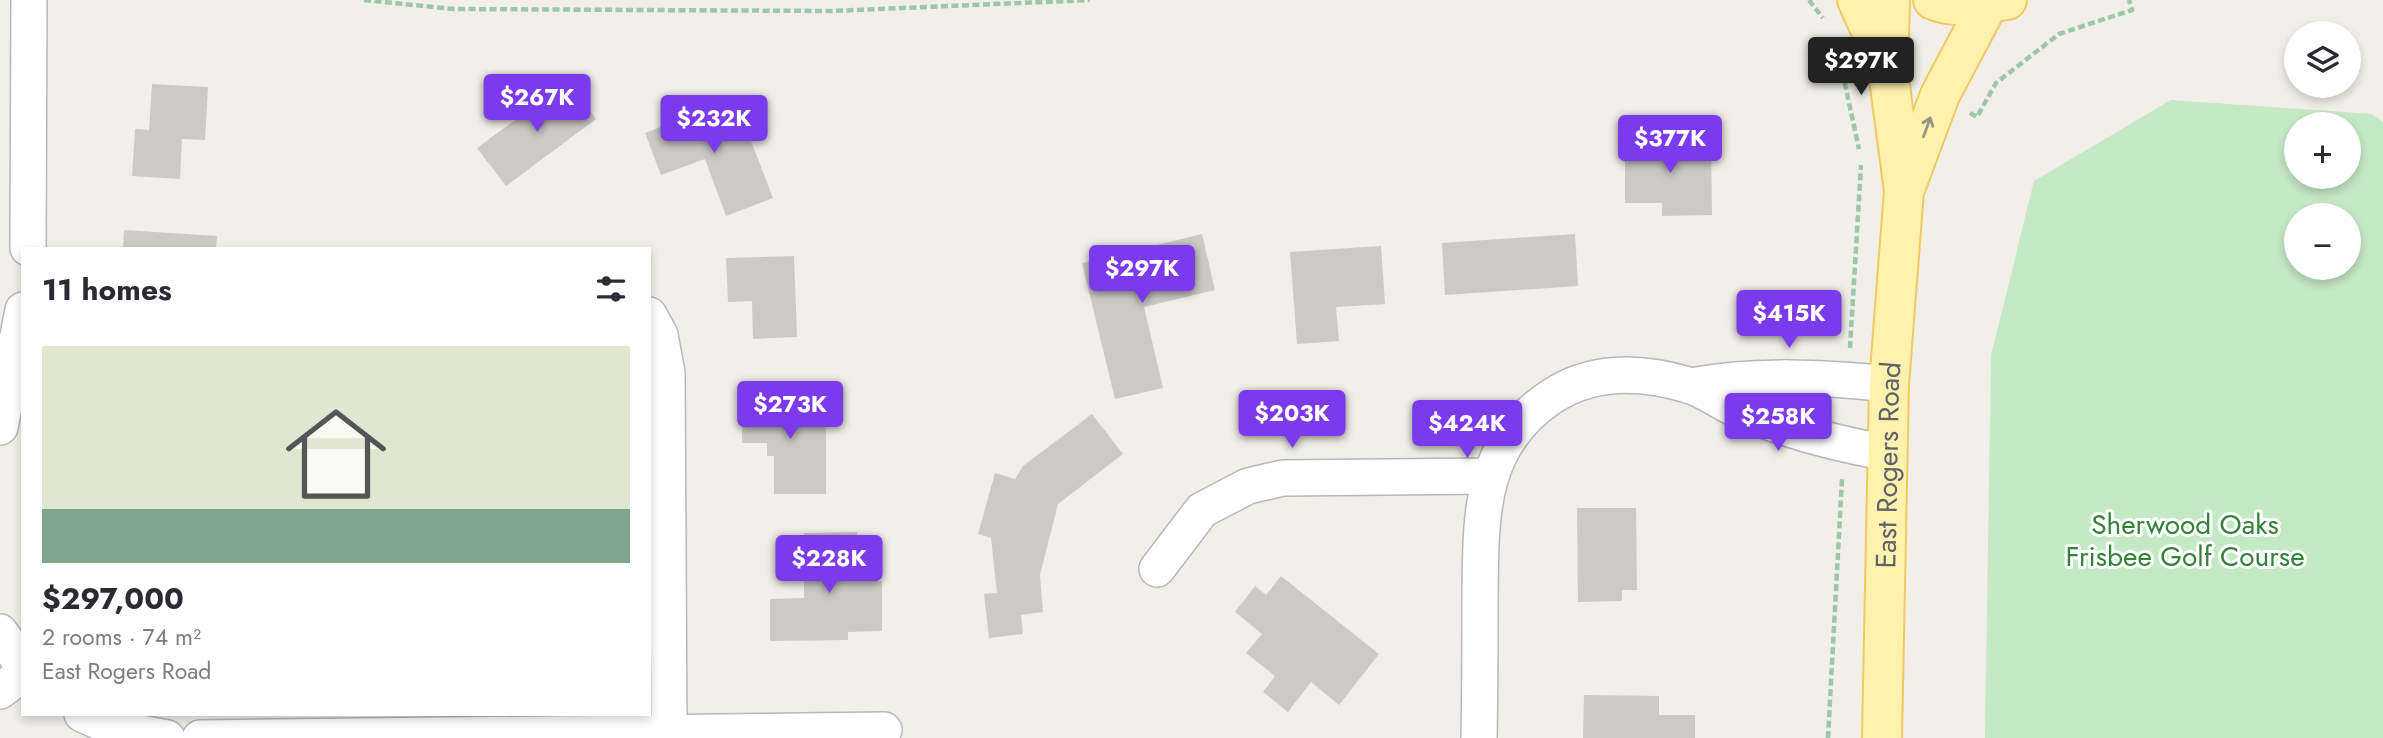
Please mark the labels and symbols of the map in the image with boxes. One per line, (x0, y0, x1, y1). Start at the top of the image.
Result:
pin: $297K (1812, 38, 1910, 97)
pin: $267K (488, 74, 586, 134)
pin: $232K (665, 96, 763, 155)
pin: $377K (1621, 116, 1719, 175)
one-way arrow (1922, 117, 1934, 139)
pin: $297K (1093, 246, 1191, 305)
pin: $415K (1740, 290, 1838, 350)
street label: East Rogers Road (1865, 360, 1912, 569)
pin: $273K (741, 382, 839, 441)
pin: $203K (1243, 391, 1341, 450)
pin: $258K (1729, 393, 1827, 453)
pin: $424K (1418, 400, 1516, 460)
park label: Sherwood Oaks Frisbee Golf Course (2065, 504, 2305, 577)
pin: $228K (780, 536, 878, 595)

